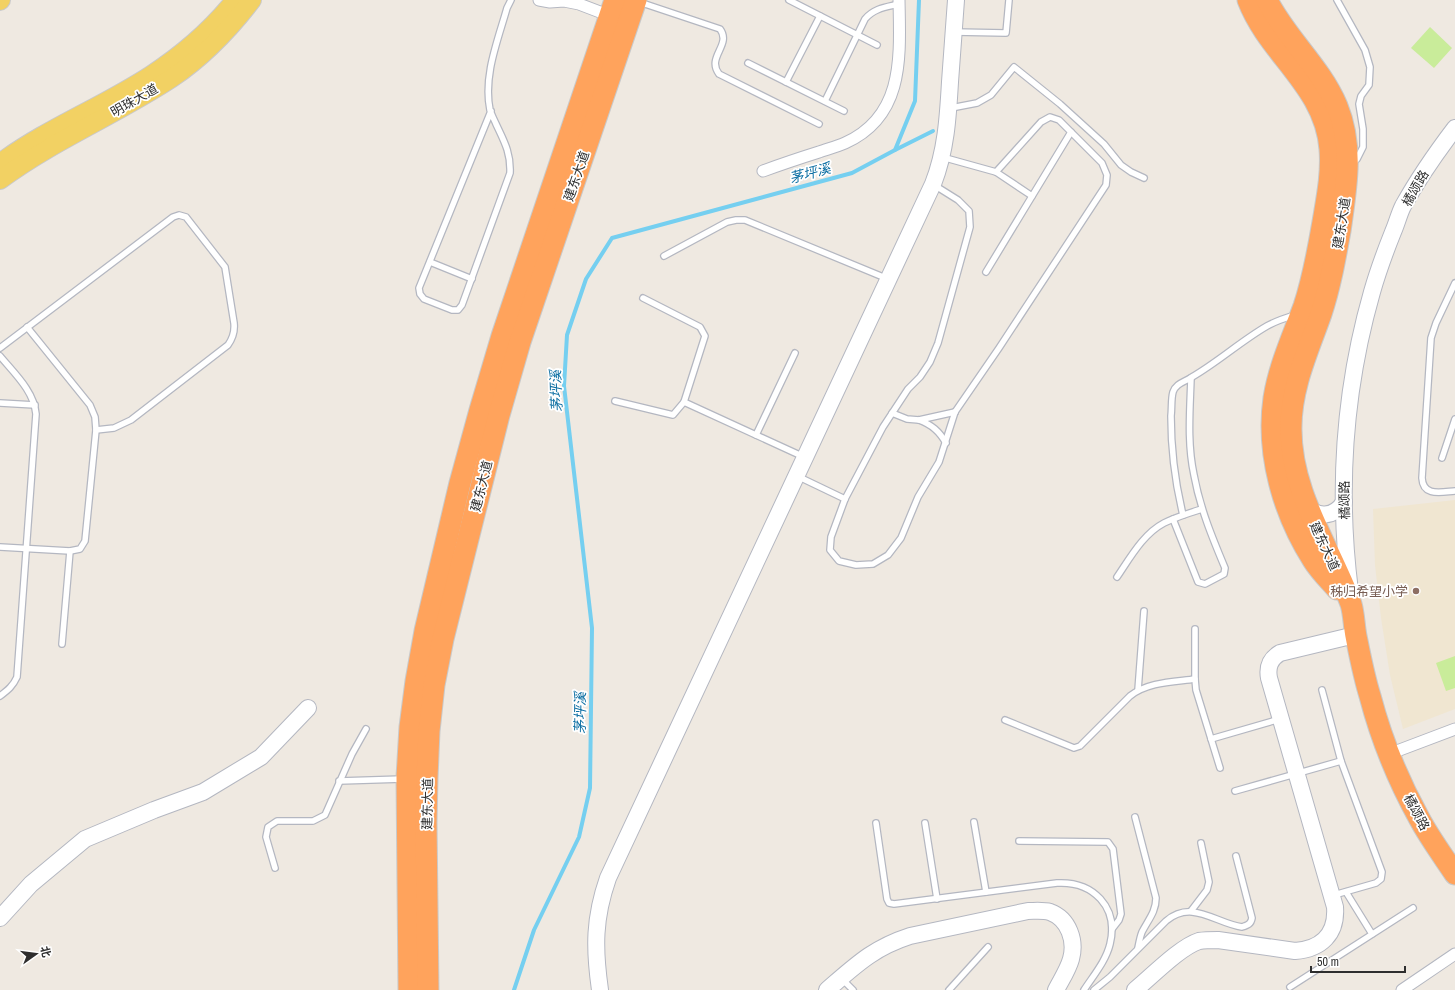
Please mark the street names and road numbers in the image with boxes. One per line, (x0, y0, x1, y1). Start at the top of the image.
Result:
street label: 明珠大道 (107, 80, 161, 121)
street label: 建东大道 (560, 149, 593, 204)
street label: 橘颂路 (1398, 167, 1433, 209)
street label: 建东大道 (1329, 196, 1354, 250)
street label: 建东大道 (467, 459, 496, 513)
street label: 橘颂路 (1336, 480, 1353, 520)
street label: 建东大道 (1306, 519, 1343, 573)
street label: 建东大道 (419, 778, 436, 830)
street label: 橘颂路 (1400, 791, 1433, 833)

